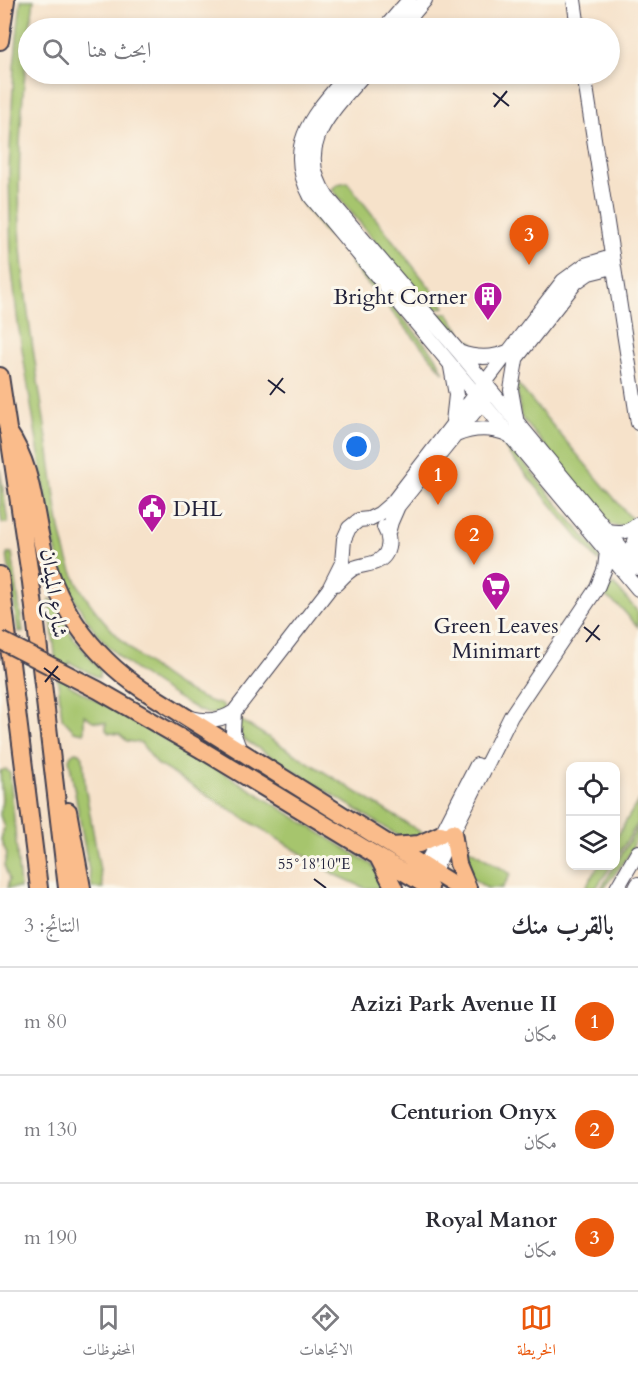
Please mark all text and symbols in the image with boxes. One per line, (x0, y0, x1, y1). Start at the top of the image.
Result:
search box (18, 18, 620, 84)
icon: search (39, 35, 72, 68)
text: ابحث هنا (87, 35, 152, 65)
pin: 3 (510, 216, 548, 265)
building icon: Bright Corner (472, 280, 504, 322)
place label: Bright Corner (333, 282, 468, 312)
your location (342, 432, 371, 461)
pin: 1 (418, 456, 458, 505)
public building icon: DHL (136, 492, 168, 534)
place label: DHL (173, 494, 223, 524)
pin: 2 (454, 516, 494, 565)
street label: شارع الميدان (30, 547, 75, 640)
supermarket icon: Green Leaves Minimart (480, 570, 512, 612)
place label: Green Leaves Minimart (433, 611, 559, 666)
map controls (566, 762, 620, 870)
button: locate (566, 762, 620, 816)
button: layers (566, 816, 620, 870)
text: 55°18'10"E (278, 854, 350, 874)
text: بالقرب منك (511, 908, 614, 943)
text: النتائج: 3 (24, 912, 80, 939)
text: Azizi Park Avenue II (351, 989, 557, 1019)
text: 80 m (24, 1008, 67, 1035)
text: 1 (589, 1008, 600, 1035)
text: مكان (523, 1021, 557, 1048)
text: Centurion Onyx (390, 1097, 557, 1127)
text: 130 m (24, 1116, 77, 1143)
text: 2 (589, 1116, 600, 1143)
text: مكان (523, 1129, 557, 1156)
text: Royal Manor (425, 1205, 557, 1235)
text: 190 m (24, 1224, 77, 1251)
text: 3 (589, 1224, 600, 1251)
text: مكان (523, 1237, 557, 1264)
tab: المحفوظات (82, 1301, 135, 1365)
tab: الاتجاهات (299, 1301, 353, 1365)
tab: الخريطة (517, 1301, 556, 1365)

